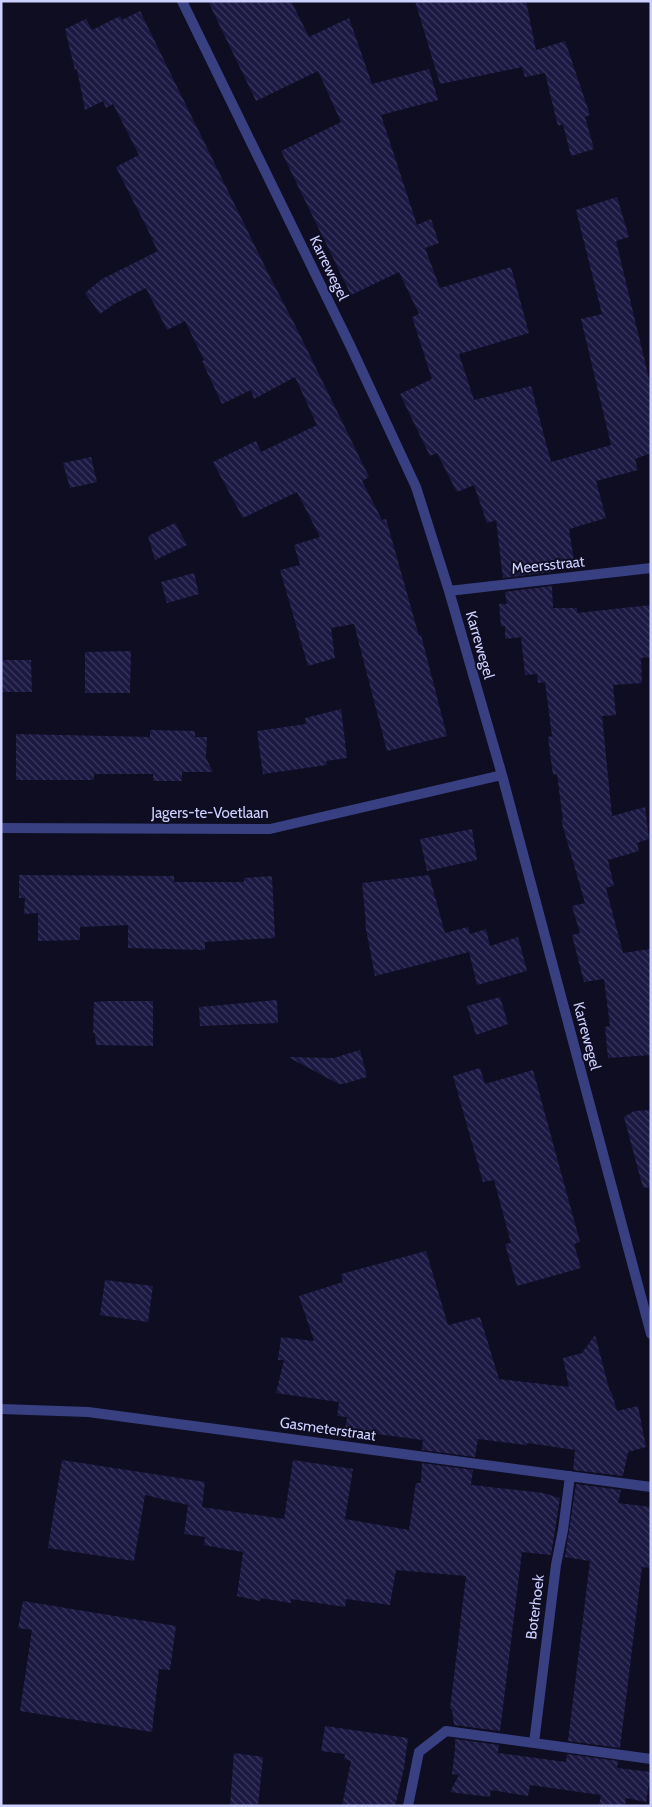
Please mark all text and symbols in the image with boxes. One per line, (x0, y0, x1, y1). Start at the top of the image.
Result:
street label: Karrewegel (306, 233, 353, 304)
street label: Meersstraat (511, 552, 585, 578)
street label: Karrewegel (462, 609, 498, 681)
street label: Jagers-te-Voetlaan (150, 804, 269, 822)
street label: Karrewegel (569, 1000, 605, 1072)
street label: Gasmeterstraat (279, 1413, 377, 1445)
street label: Boterhoek (522, 1573, 548, 1641)

